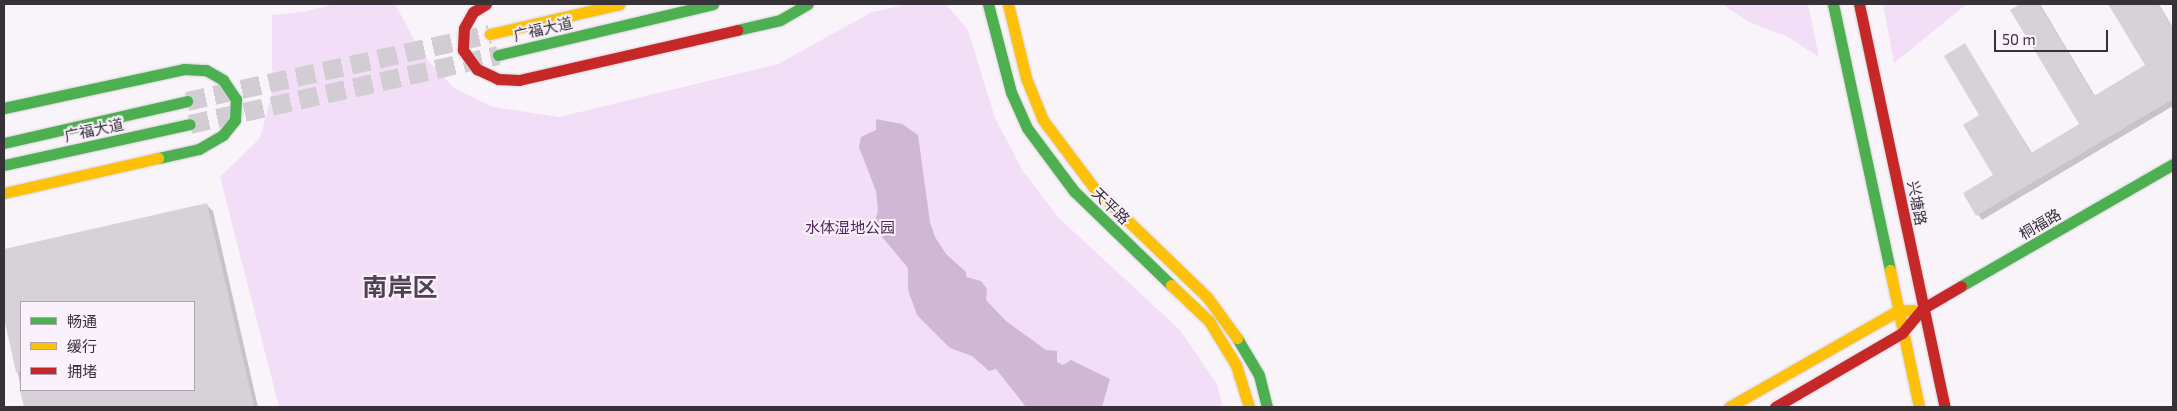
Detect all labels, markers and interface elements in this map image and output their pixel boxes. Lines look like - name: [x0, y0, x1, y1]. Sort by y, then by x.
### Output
- street label: 广福大道: [512, 13, 574, 45]
- scale bar: [1997, 20, 2111, 52]
- text: 50 m: [2002, 30, 2036, 48]
- street label: 广福大道: [63, 115, 125, 145]
- street label: 兴塘路: [1904, 179, 1930, 227]
- street label: 天平路: [1089, 184, 1133, 228]
- street label: 桐福路: [2016, 205, 2064, 243]
- park label: 水体湿地公园: [805, 219, 895, 237]
- district label: 南岸区: [363, 271, 437, 301]
- legend: [20, 301, 195, 391]
- text: 畅通: [67, 312, 97, 330]
- text: 缓行: [67, 337, 97, 355]
- text: 拥堵: [67, 362, 97, 380]

